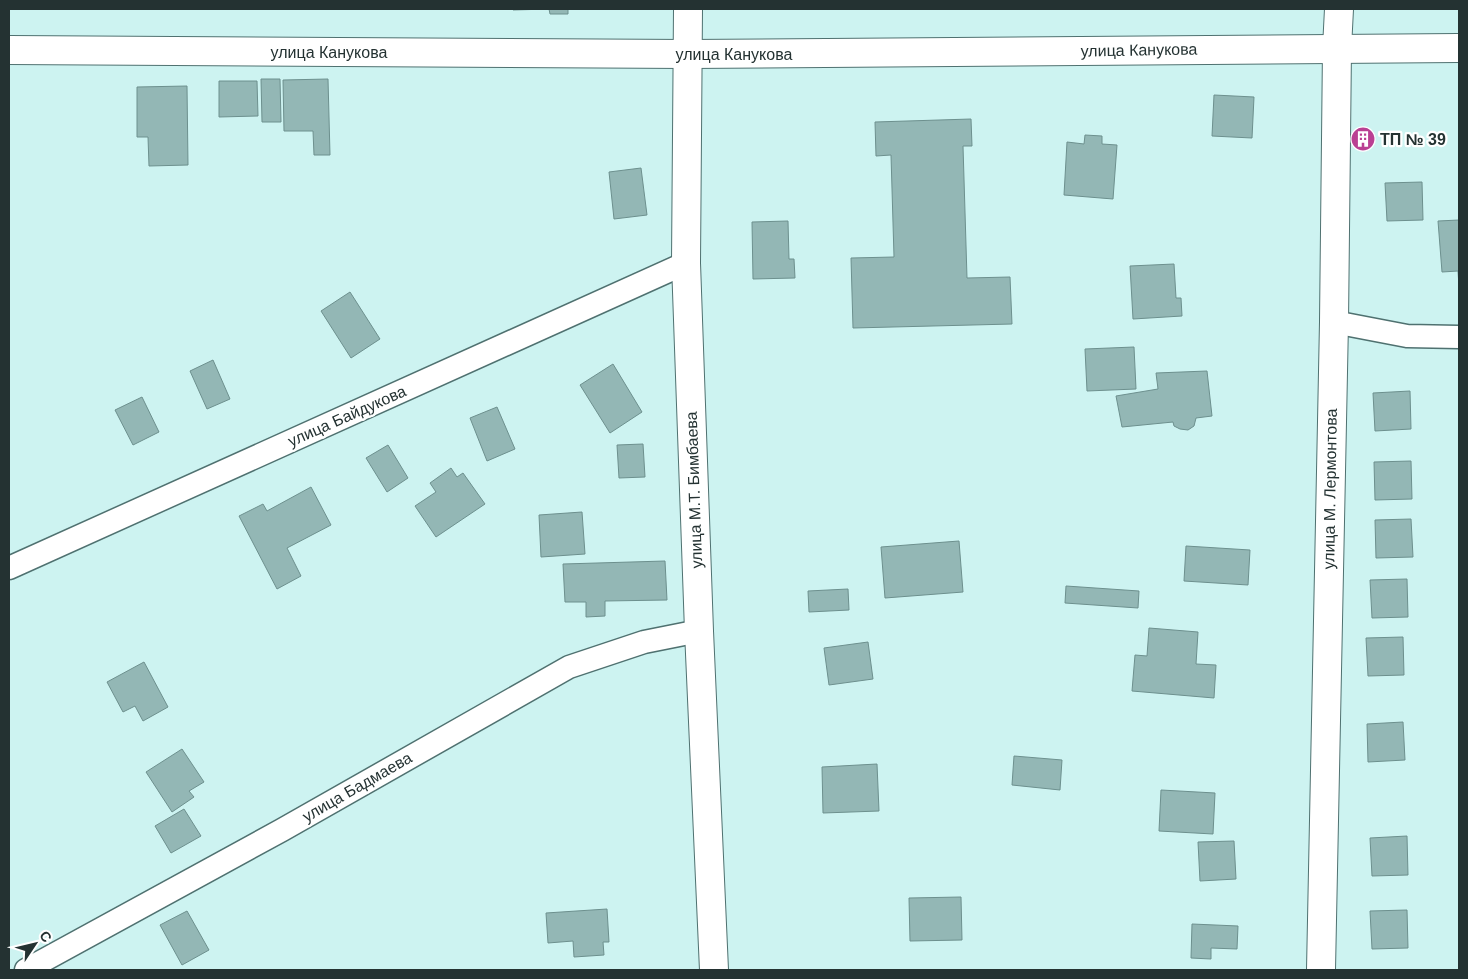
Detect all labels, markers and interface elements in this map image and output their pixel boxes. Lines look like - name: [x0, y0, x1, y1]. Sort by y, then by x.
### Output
- street label: улица Канукова: [1080, 40, 1198, 60]
- street label: улица Канукова: [271, 44, 387, 61]
- street label: улица Канукова: [676, 46, 792, 63]
- building icon: ТП № 39: [1350, 126, 1376, 152]
- place label: ТП № 39: [1380, 131, 1446, 148]
- street label: улица Байдукова: [285, 382, 409, 450]
- street label: улица М. Лермонтова: [1320, 408, 1340, 570]
- street label: улица М.Т. Бимбаева: [683, 411, 705, 569]
- street label: улица Бадмаева: [299, 749, 415, 825]
- north arrow: [10, 919, 60, 969]
- text: С: [36, 928, 55, 945]

